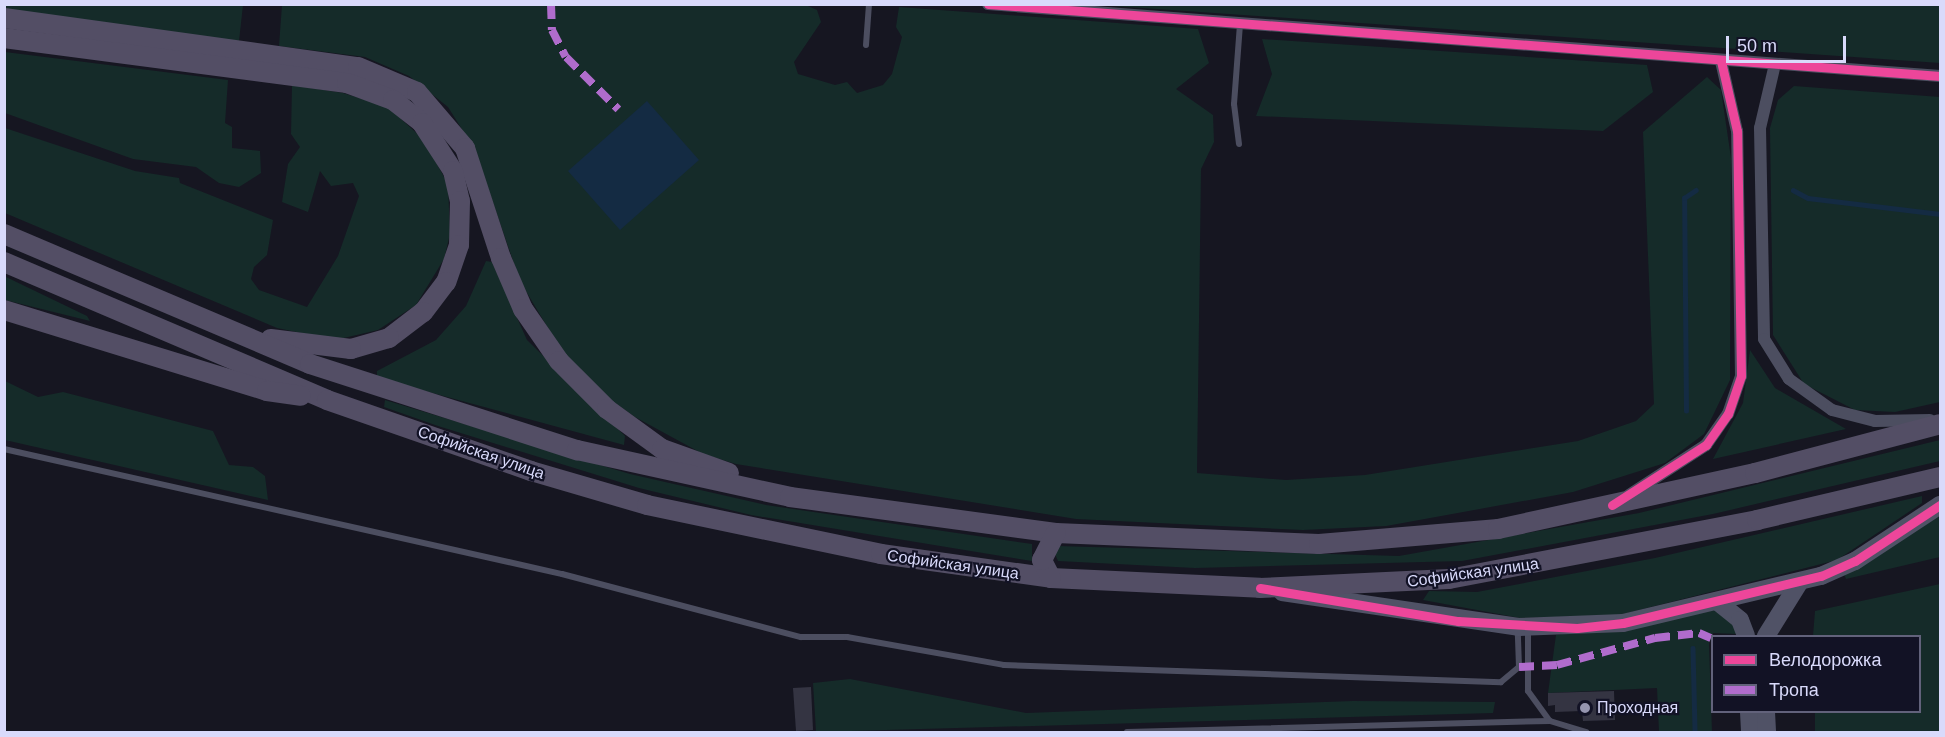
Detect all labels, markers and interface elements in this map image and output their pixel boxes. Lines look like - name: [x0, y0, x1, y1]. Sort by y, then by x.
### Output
- scale bar: [1729, 24, 1849, 62]
- text: 50 m: [1737, 36, 1777, 56]
- street label: Софийская улица: [415, 422, 547, 484]
- street label: Софийская улица: [886, 546, 1020, 584]
- street label: Софийская улица: [1406, 554, 1540, 592]
- legend: [1711, 635, 1921, 713]
- text: Велодорожка: [1769, 650, 1881, 670]
- text: Тропа: [1769, 680, 1819, 700]
- place label: Проходная: [1597, 698, 1678, 718]
- marker: Проходная: [1578, 701, 1592, 715]

